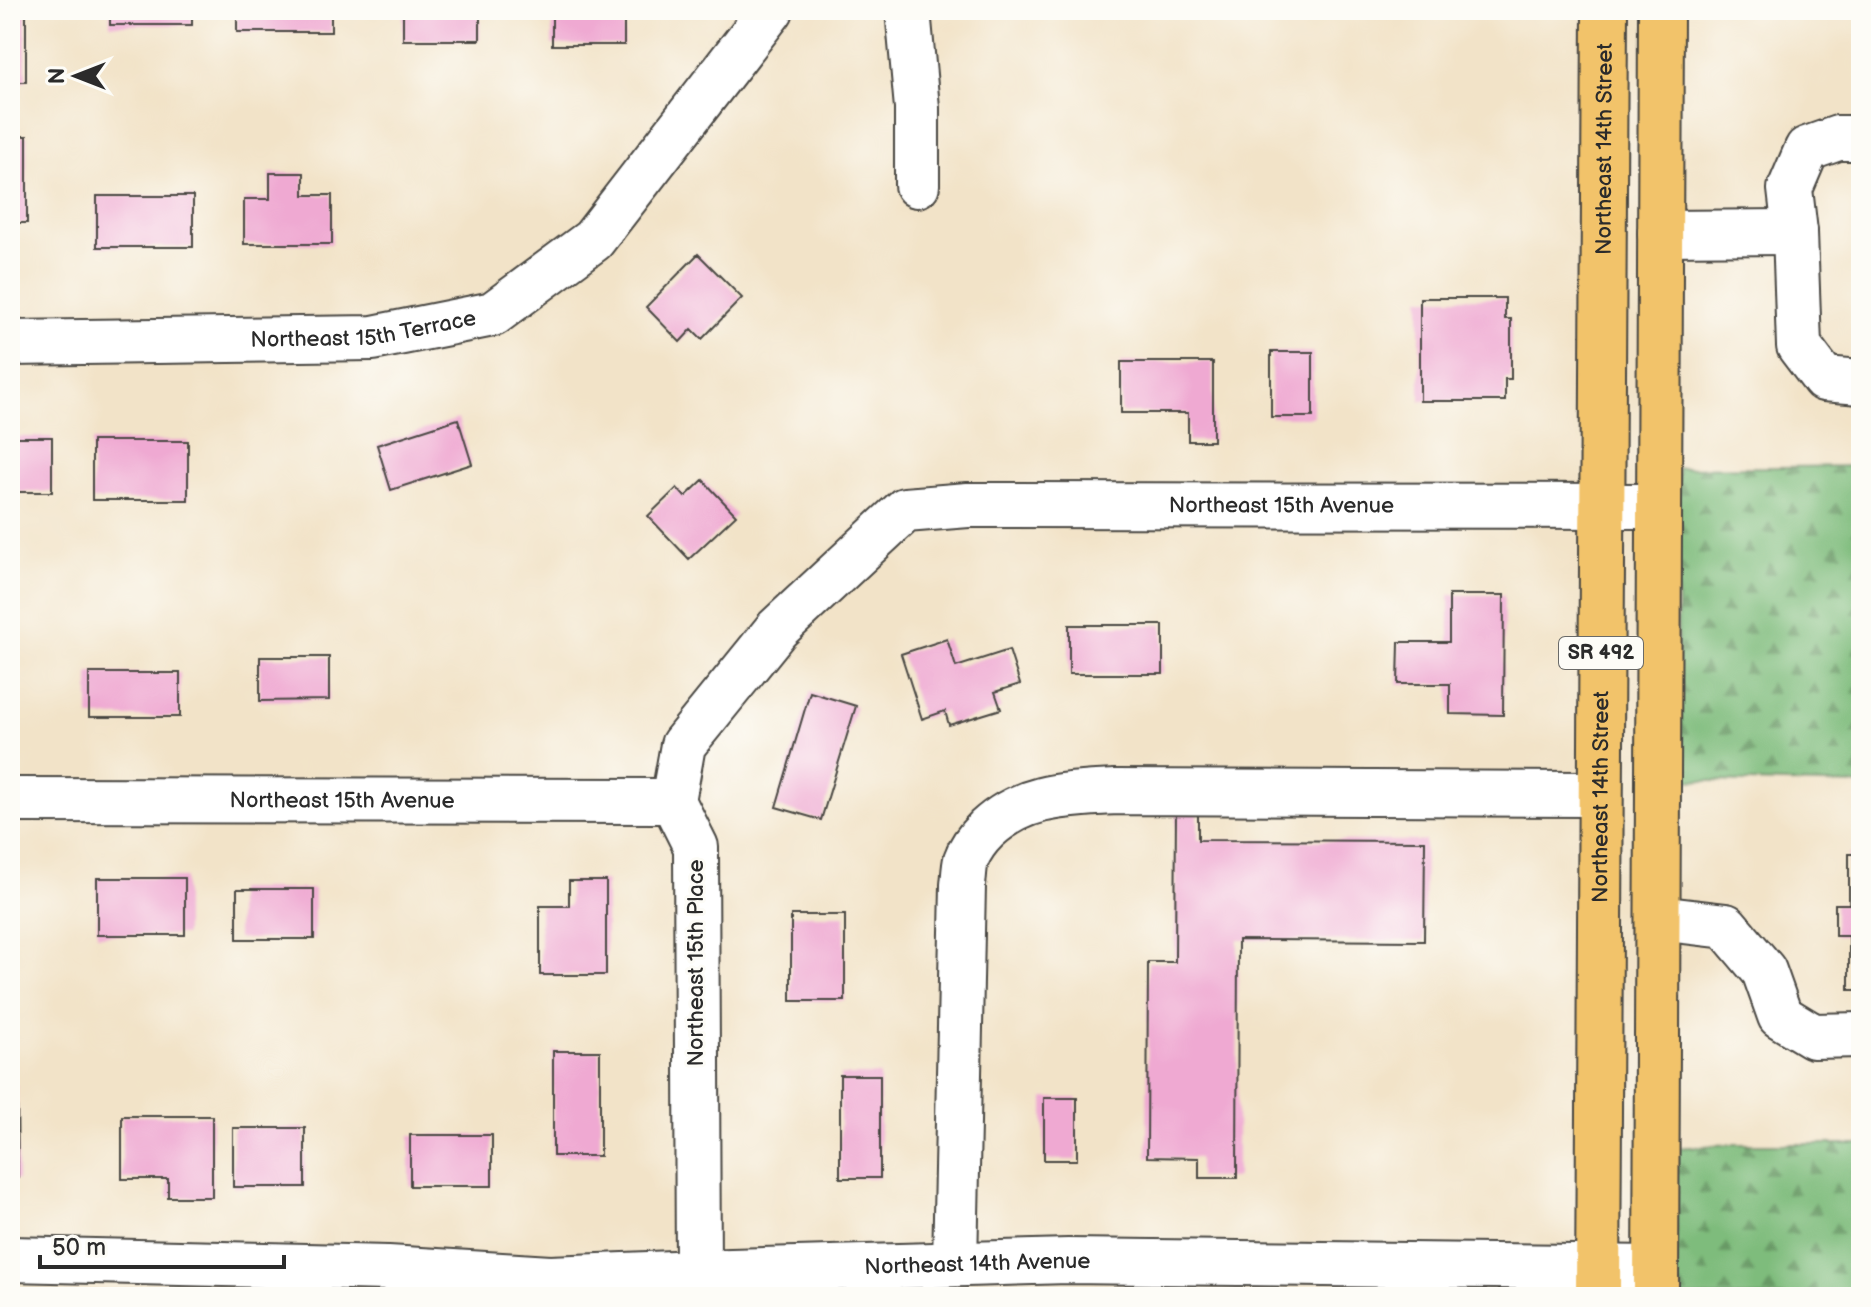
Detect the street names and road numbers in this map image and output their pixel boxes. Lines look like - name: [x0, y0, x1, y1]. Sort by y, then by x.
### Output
- street label: Northeast 14th Street: [1590, 43, 1618, 255]
- street label: Northeast 15th Terrace: [250, 304, 478, 353]
- street label: Northeast 15th Avenue: [1169, 492, 1394, 519]
- road number: SR 492: [1559, 637, 1643, 669]
- street label: Northeast 14th Street: [1587, 691, 1615, 903]
- street label: Northeast 15th Avenue: [229, 787, 455, 814]
- street label: Northeast 15th Place: [683, 860, 710, 1067]
- street label: Northeast 14th Avenue: [864, 1247, 1090, 1281]

